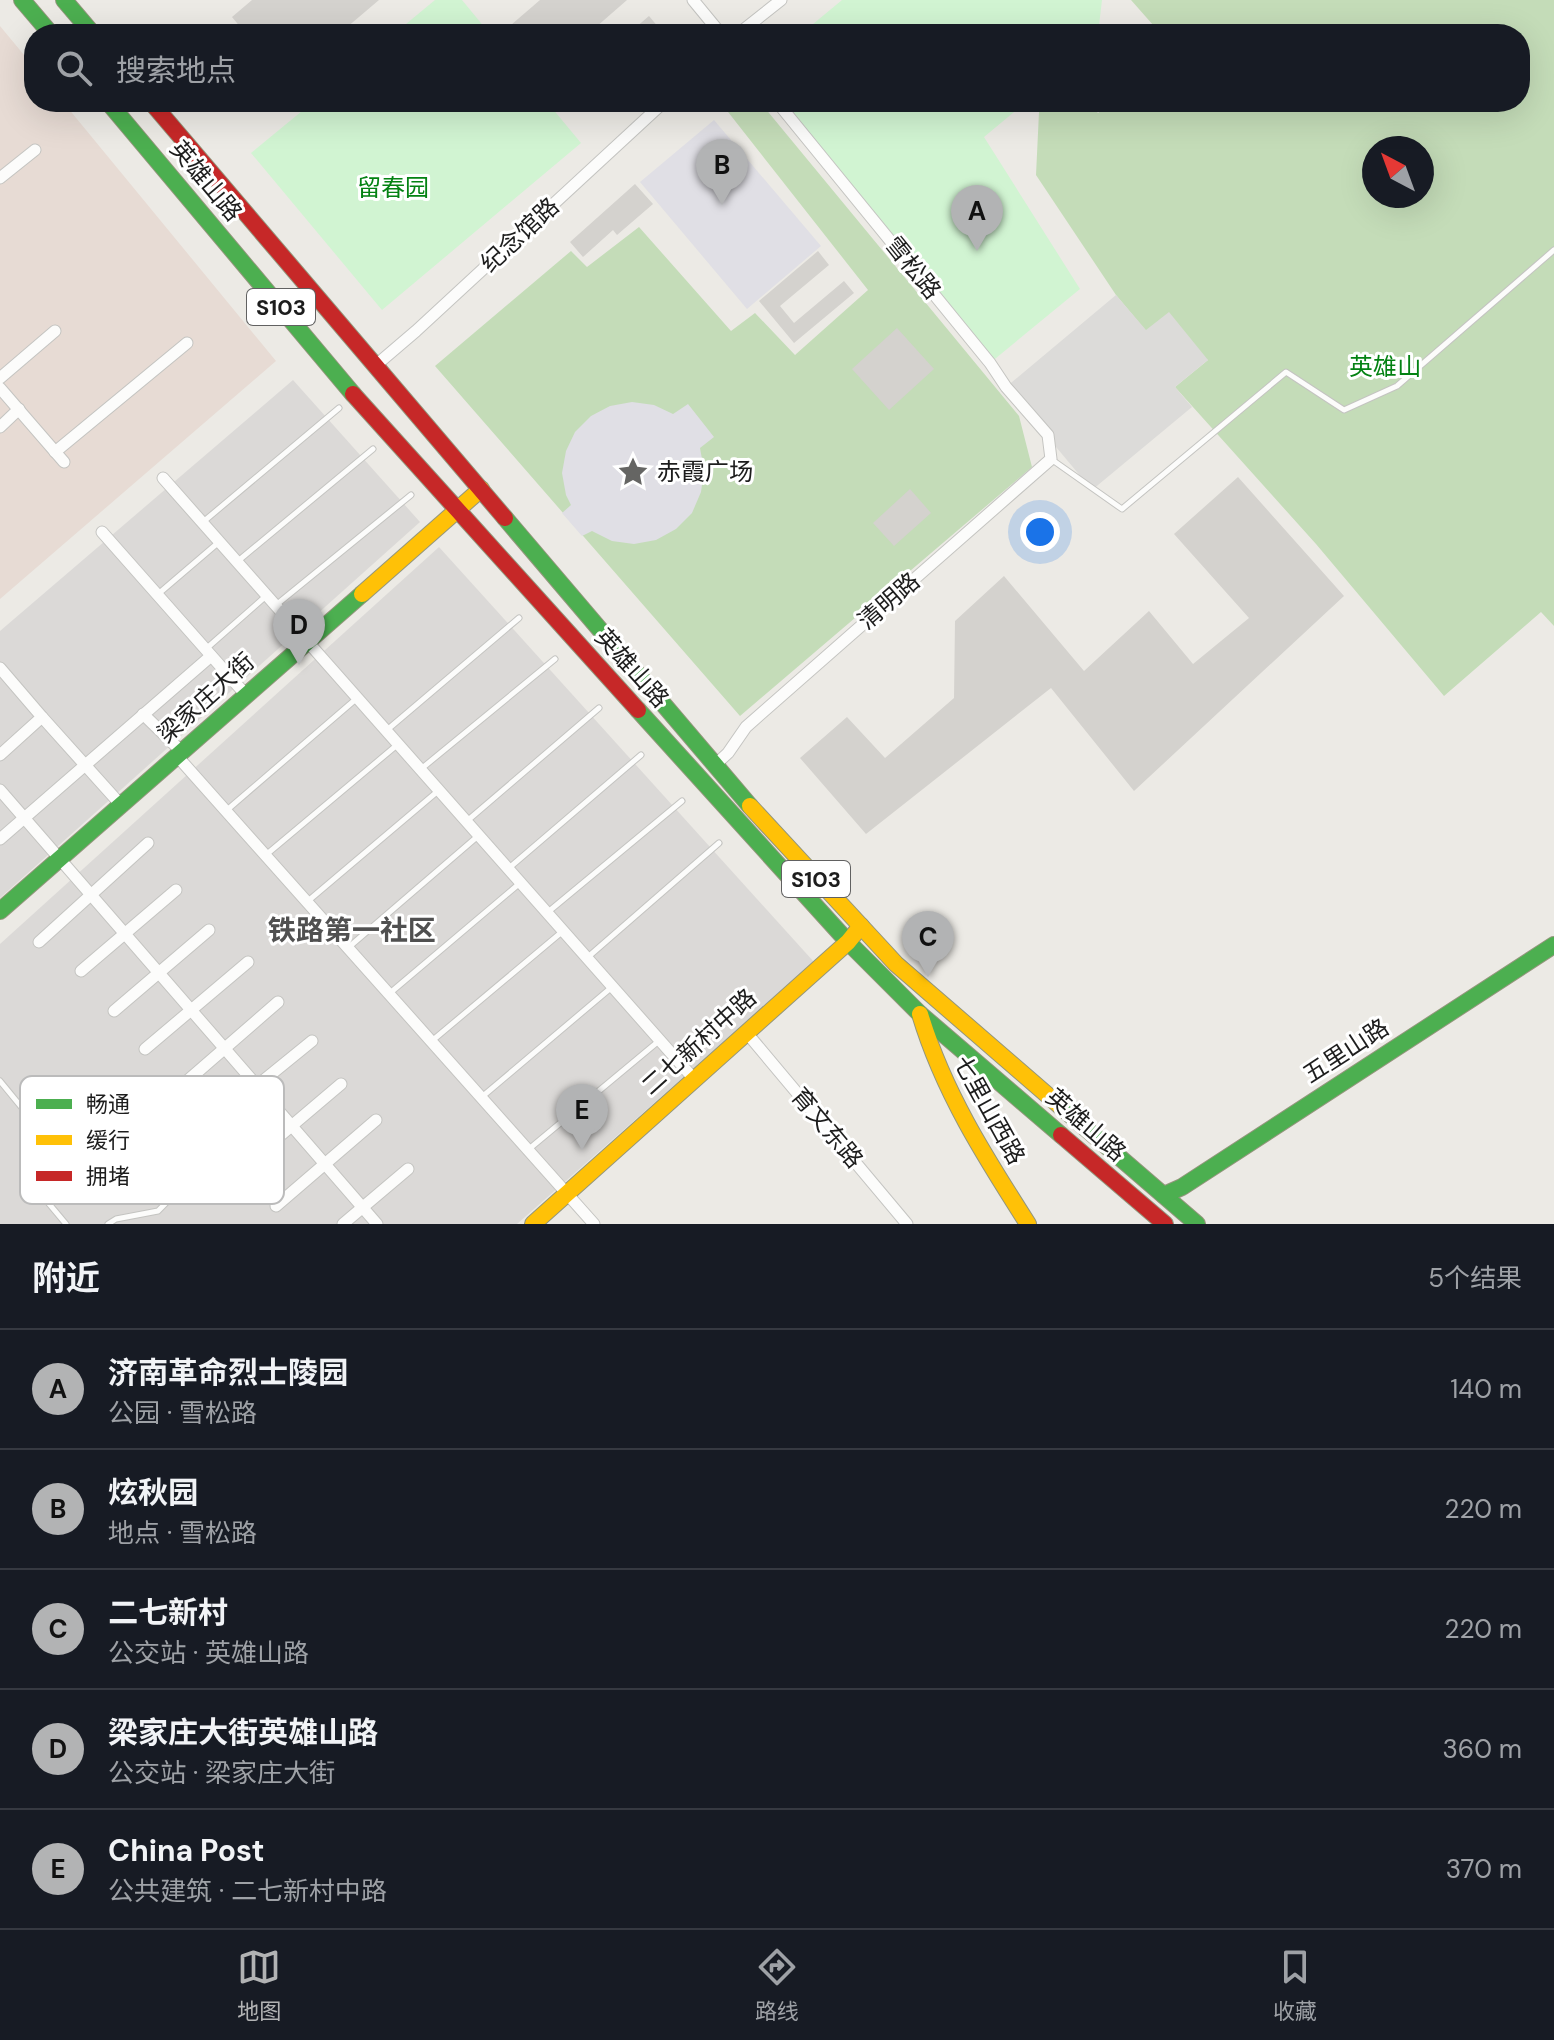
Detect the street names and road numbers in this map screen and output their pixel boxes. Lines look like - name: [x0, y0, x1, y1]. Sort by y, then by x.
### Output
- street label: 英雄山路: [164, 134, 249, 227]
- street label: 纪念馆路: [474, 191, 565, 279]
- street label: 雪松路: [879, 230, 948, 305]
- road number: S103: [247, 289, 315, 325]
- street label: 清明路: [851, 565, 926, 636]
- street label: 英雄山路: [589, 622, 676, 714]
- street label: 梁家庄大街: [151, 646, 261, 749]
- road number: S103: [782, 861, 850, 897]
- street label: 二七新村中路: [635, 982, 763, 1101]
- street label: 五里山路: [1297, 1011, 1394, 1090]
- street label: 七里山西路: [947, 1050, 1032, 1170]
- street label: 育文东路: [785, 1081, 870, 1174]
- street label: 英雄山路: [1040, 1081, 1133, 1168]

